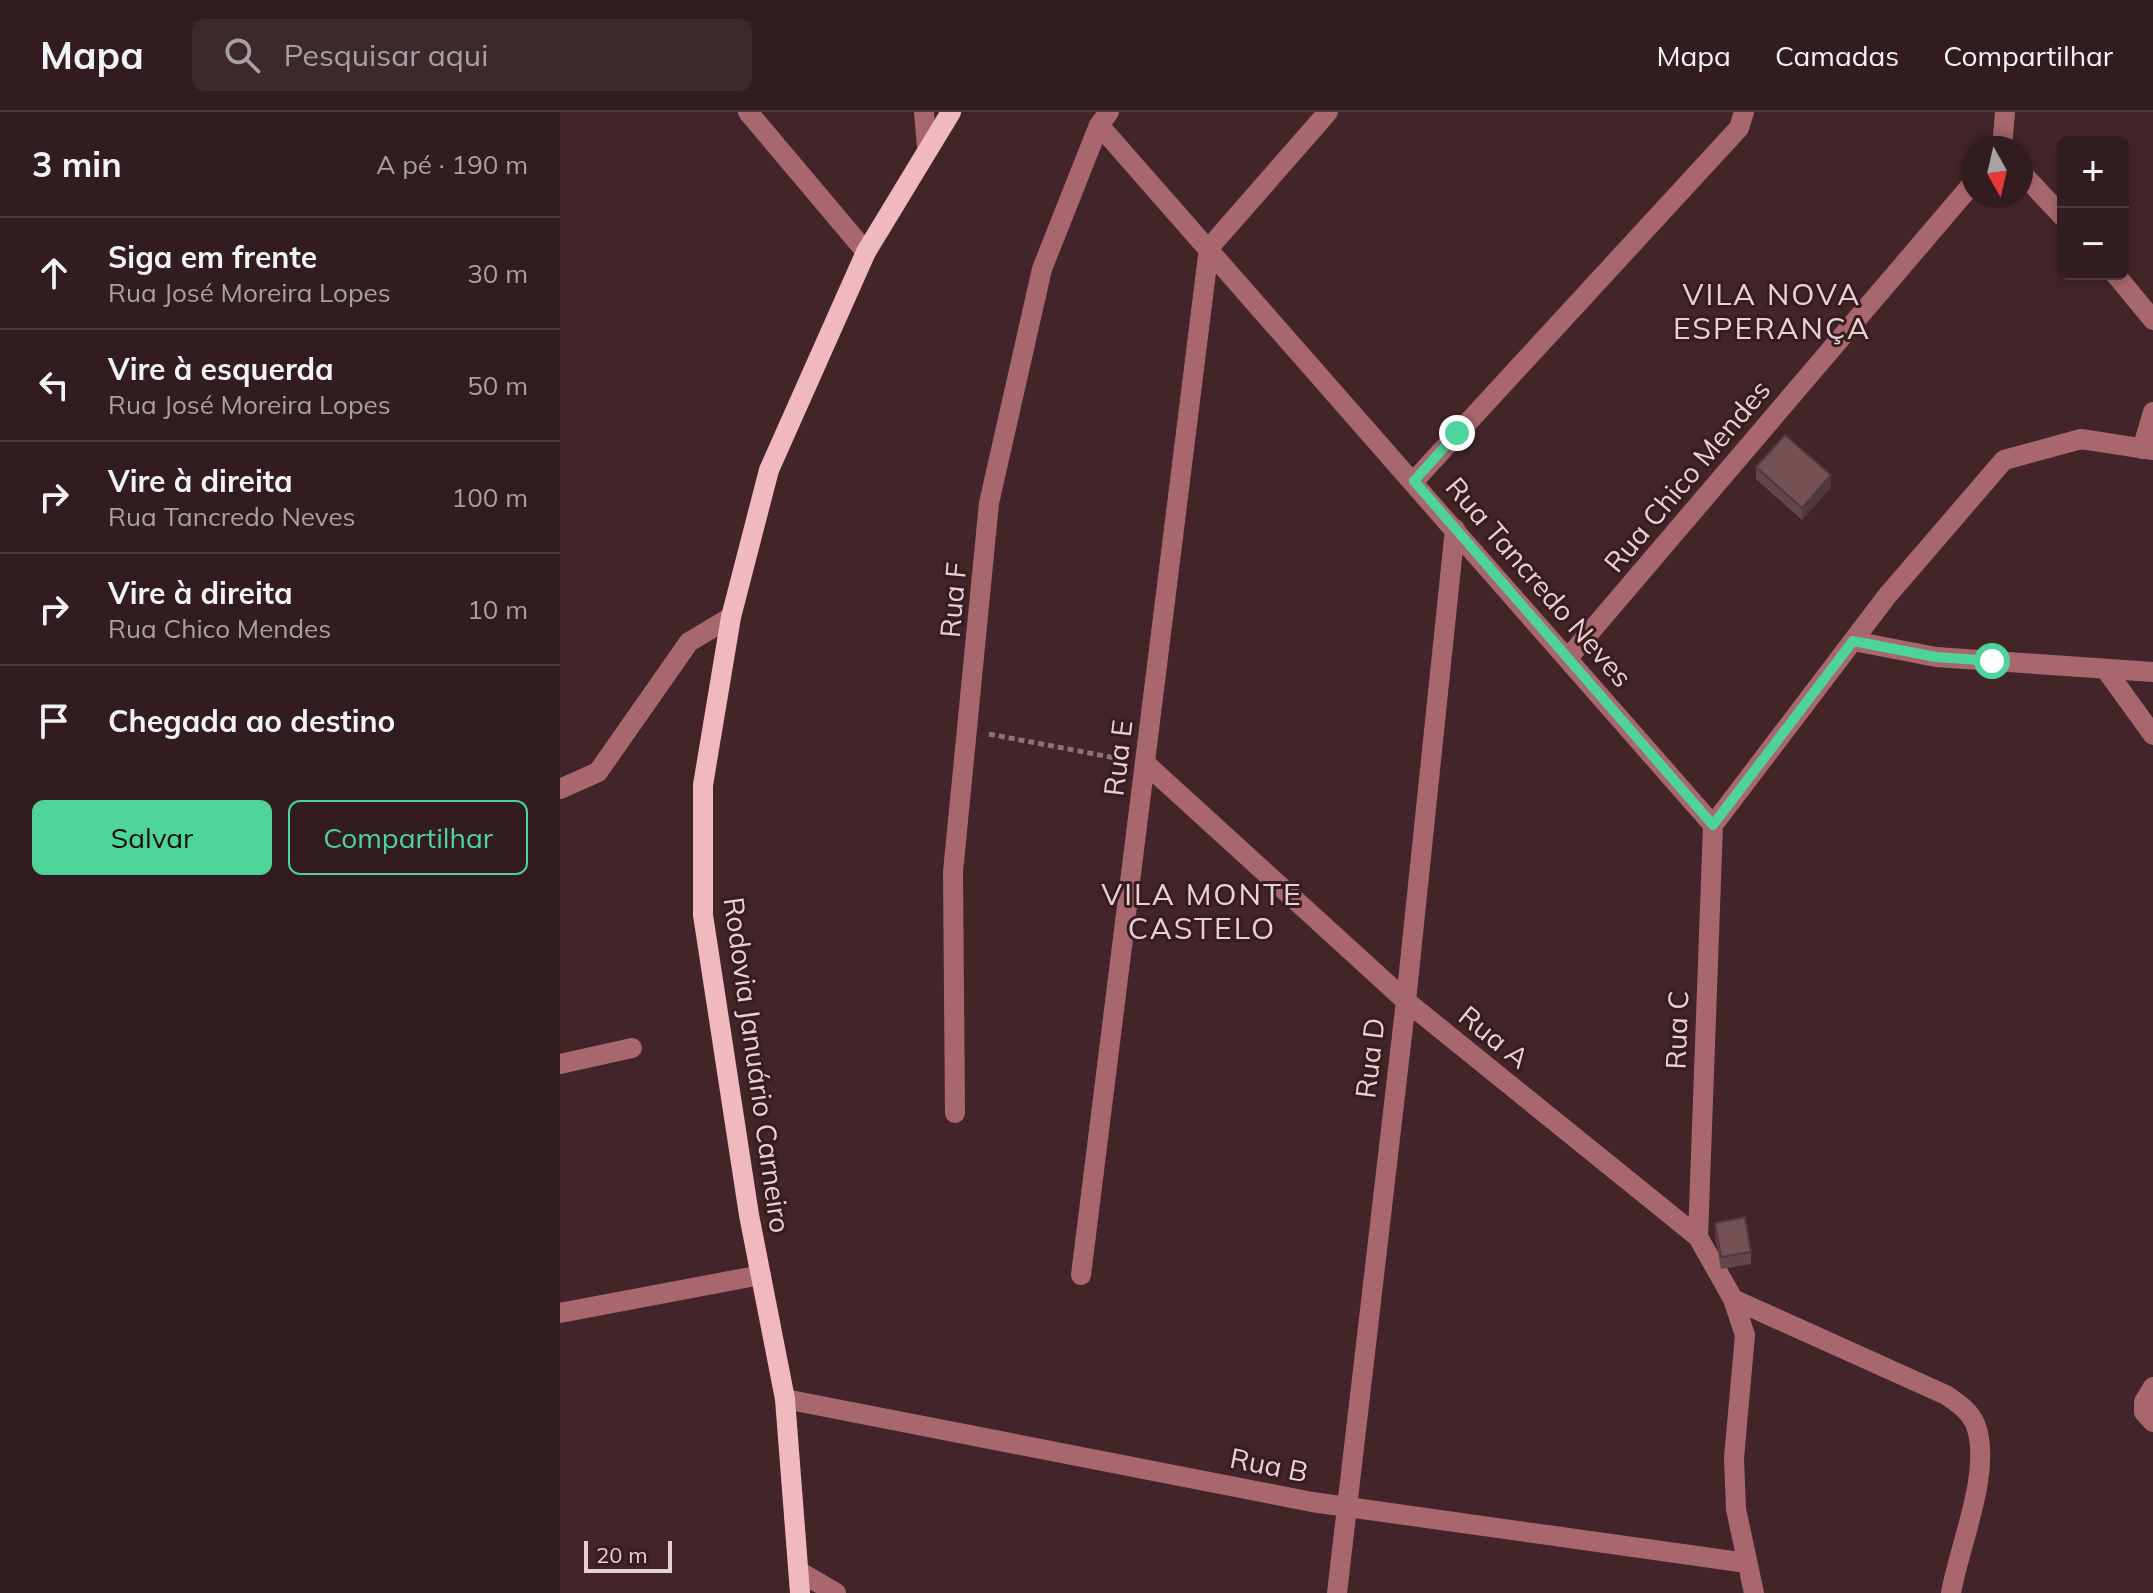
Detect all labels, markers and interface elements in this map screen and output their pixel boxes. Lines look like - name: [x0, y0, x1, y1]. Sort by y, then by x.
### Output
- search box: [192, 19, 752, 91]
- text: Mapa: [40, 31, 144, 79]
- icon: search: [220, 33, 264, 77]
- text: Pesquisar aqui: [284, 36, 488, 74]
- text: Mapa: [1656, 38, 1731, 73]
- text: Camadas: [1775, 38, 1899, 73]
- text: Compartilhar: [1943, 38, 2113, 73]
- north arrow: [1961, 136, 2033, 208]
- map controls: [2057, 136, 2129, 280]
- button: +: [2057, 136, 2129, 208]
- text: 3 min: [32, 143, 122, 186]
- text: A pé · 190 m: [376, 148, 528, 181]
- button: −: [2057, 208, 2129, 280]
- text: Siga em frente: [108, 238, 317, 276]
- icon: ahead: [32, 251, 76, 295]
- text: 30 m: [467, 257, 528, 290]
- district label: VILA NOVA ESPERANÇA: [1673, 275, 1871, 347]
- text: Rua José Moreira Lopes: [108, 276, 391, 309]
- text: Vire à esquerda: [108, 350, 334, 388]
- icon: left: [32, 363, 76, 407]
- text: 50 m: [467, 369, 528, 402]
- street label: Rua Chico Mendes: [1596, 372, 1777, 579]
- text: Rua José Moreira Lopes: [108, 388, 391, 421]
- route end: [1439, 415, 1475, 451]
- text: Vire à direita: [108, 462, 293, 500]
- street label: Rua Tancredo Neves: [1439, 470, 1640, 694]
- icon: right: [32, 475, 76, 519]
- text: 100 m: [452, 481, 528, 514]
- text: Rua Tancredo Neves: [108, 500, 356, 533]
- street label: Rua F: [932, 561, 973, 639]
- text: Vire à direita: [108, 574, 293, 612]
- icon: right: [32, 587, 76, 631]
- text: 10 m: [467, 593, 528, 626]
- text: Rua Chico Mendes: [108, 612, 331, 645]
- route start: [1974, 643, 2010, 679]
- icon: arrive: [32, 699, 76, 743]
- text: Chegada ao destino: [108, 702, 395, 740]
- street label: Rua E: [1095, 718, 1140, 798]
- button: Salvar: [32, 800, 272, 875]
- button: Compartilhar: [288, 800, 528, 875]
- district label: VILA MONTE CASTELO: [1101, 875, 1303, 947]
- street label: Rodovia Januário Carneiro: [717, 895, 798, 1235]
- street label: Rua C: [1658, 990, 1695, 1070]
- street label: Rua A: [1452, 998, 1537, 1076]
- street label: Rua D: [1347, 1016, 1392, 1100]
- street label: Rua B: [1227, 1440, 1311, 1489]
- scale bar: [584, 1537, 672, 1573]
- text: 20 m: [596, 1541, 647, 1569]

